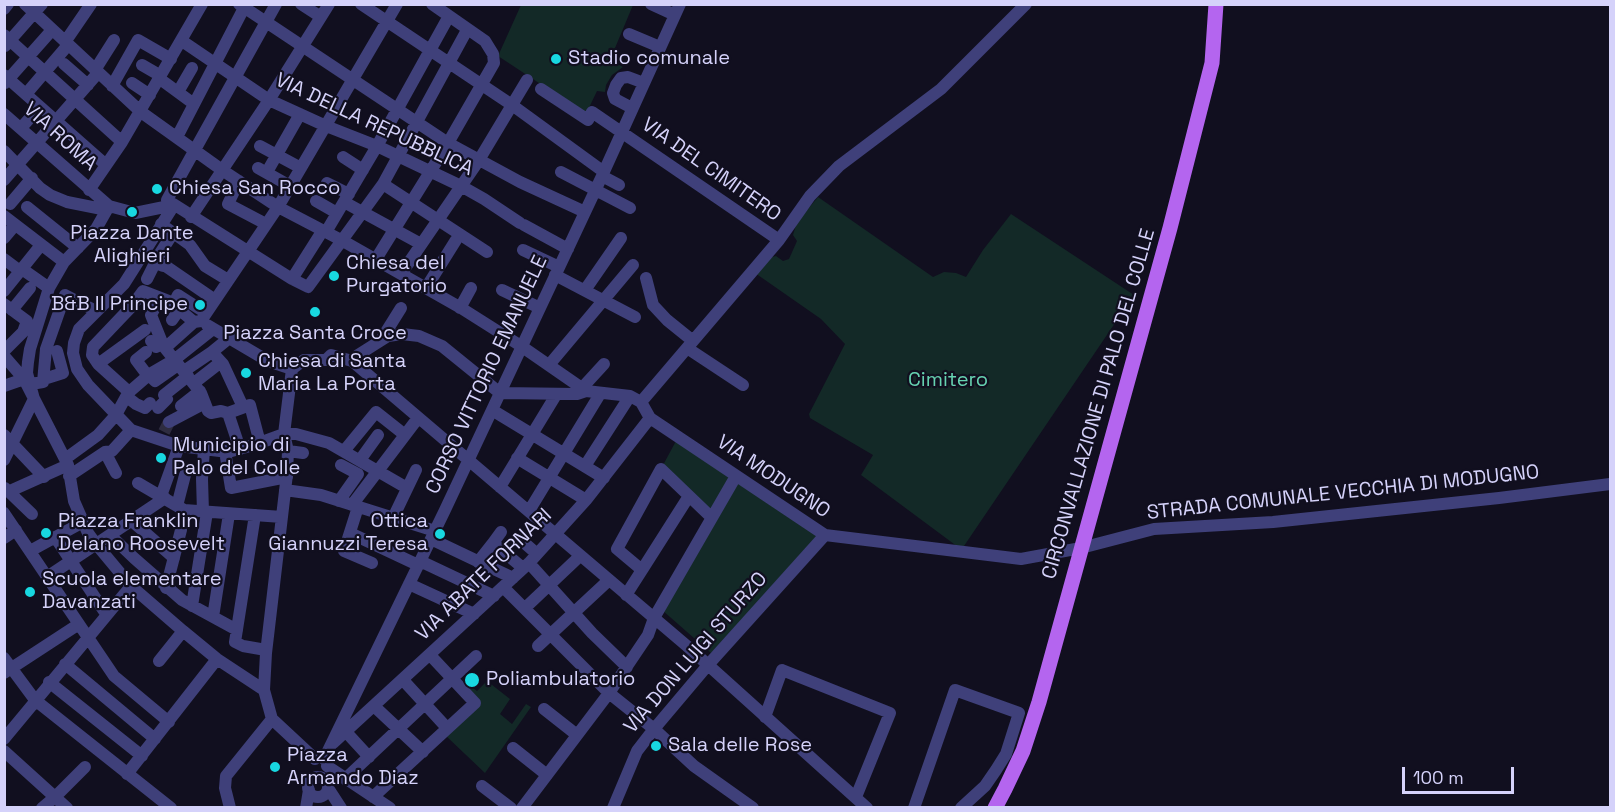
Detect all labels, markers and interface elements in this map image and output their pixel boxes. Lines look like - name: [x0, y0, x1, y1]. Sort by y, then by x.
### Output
- place label: Stadio comunale: [568, 47, 730, 71]
- marker: Stadio comunale: [549, 52, 563, 66]
- street label: VIA DELLA REPUBBLICA: [271, 69, 477, 181]
- street label: VIA ROMA: [18, 98, 102, 176]
- street label: VIA DEL CIMITERO: [637, 113, 785, 227]
- place label: Chiesa San Rocco: [169, 177, 340, 201]
- marker: Chiesa San Rocco: [150, 182, 164, 196]
- marker: Piazza Dante Alighieri: [125, 205, 139, 219]
- place label: Piazza Dante Alighieri: [70, 222, 194, 269]
- street label: CIRCONVALLAZIONE DI PALO DEL COLLE: [1037, 226, 1161, 582]
- place label: Chiesa del Purgatorio: [346, 252, 447, 299]
- street label: CORSO VITTORIO EMANUELE: [421, 252, 553, 498]
- marker: Chiesa del Purgatorio: [327, 269, 341, 283]
- place label: B&B Il Principe: [51, 293, 188, 317]
- marker: B&B Il Principe: [193, 298, 207, 312]
- marker: Piazza Santa Croce: [308, 305, 322, 319]
- place label: Piazza Santa Croce: [223, 322, 407, 346]
- place label: Chiesa di Santa Maria La Porta: [258, 350, 406, 397]
- marker: Chiesa di Santa Maria La Porta: [239, 366, 253, 380]
- park label: Cimitero: [908, 369, 988, 393]
- street label: VIA MODUGNO: [712, 430, 834, 524]
- place label: Municipio di Palo del Colle: [173, 434, 300, 481]
- marker: Municipio di Palo del Colle: [154, 451, 168, 465]
- street label: STRADA COMUNALE VECCHIA DI MODUGNO: [1146, 460, 1540, 526]
- street label: VIA ABATE FORNARI: [411, 504, 557, 646]
- place label: Piazza Franklin Delano Roosevelt: [58, 510, 225, 557]
- place label: Ottica Giannuzzi Teresa: [268, 510, 428, 557]
- marker: Piazza Franklin Delano Roosevelt: [39, 526, 53, 540]
- marker: Ottica Giannuzzi Teresa: [433, 527, 447, 541]
- street label: VIA DON LUIGI STURZO: [619, 567, 773, 739]
- place label: Scuola elementare Davanzati: [42, 568, 222, 615]
- marker: Scuola elementare Davanzati: [23, 585, 37, 599]
- place label: Poliambulatorio: [486, 668, 635, 692]
- marker: Poliambulatorio: [463, 671, 481, 689]
- place label: Sala delle Rose: [668, 734, 812, 758]
- marker: Sala delle Rose: [649, 739, 663, 753]
- place label: Piazza Armando Diaz: [287, 744, 419, 791]
- scale bar: [1405, 755, 1518, 793]
- marker: Piazza Armando Diaz: [268, 760, 282, 774]
- text: 100 m: [1413, 766, 1464, 789]

